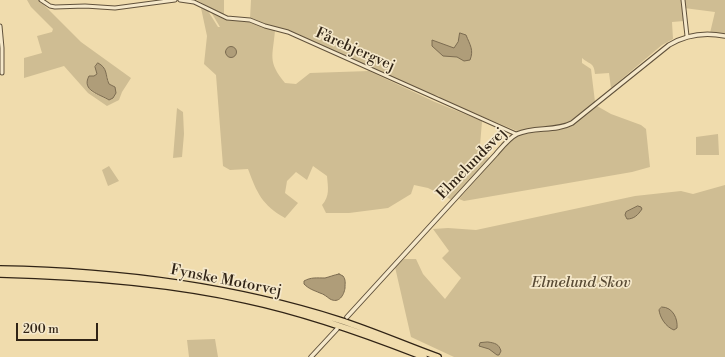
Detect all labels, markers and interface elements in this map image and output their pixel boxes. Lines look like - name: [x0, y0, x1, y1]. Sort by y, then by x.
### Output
- street label: Fårebjergvej: [312, 24, 398, 76]
- street label: Elmelundsvej: [433, 124, 511, 204]
- street label: Fynske Motorvej: [169, 261, 283, 301]
- park label: Elmelund Skov: [531, 274, 631, 292]
- scale bar: [18, 315, 100, 341]
- text: 200 m: [23, 322, 59, 337]

